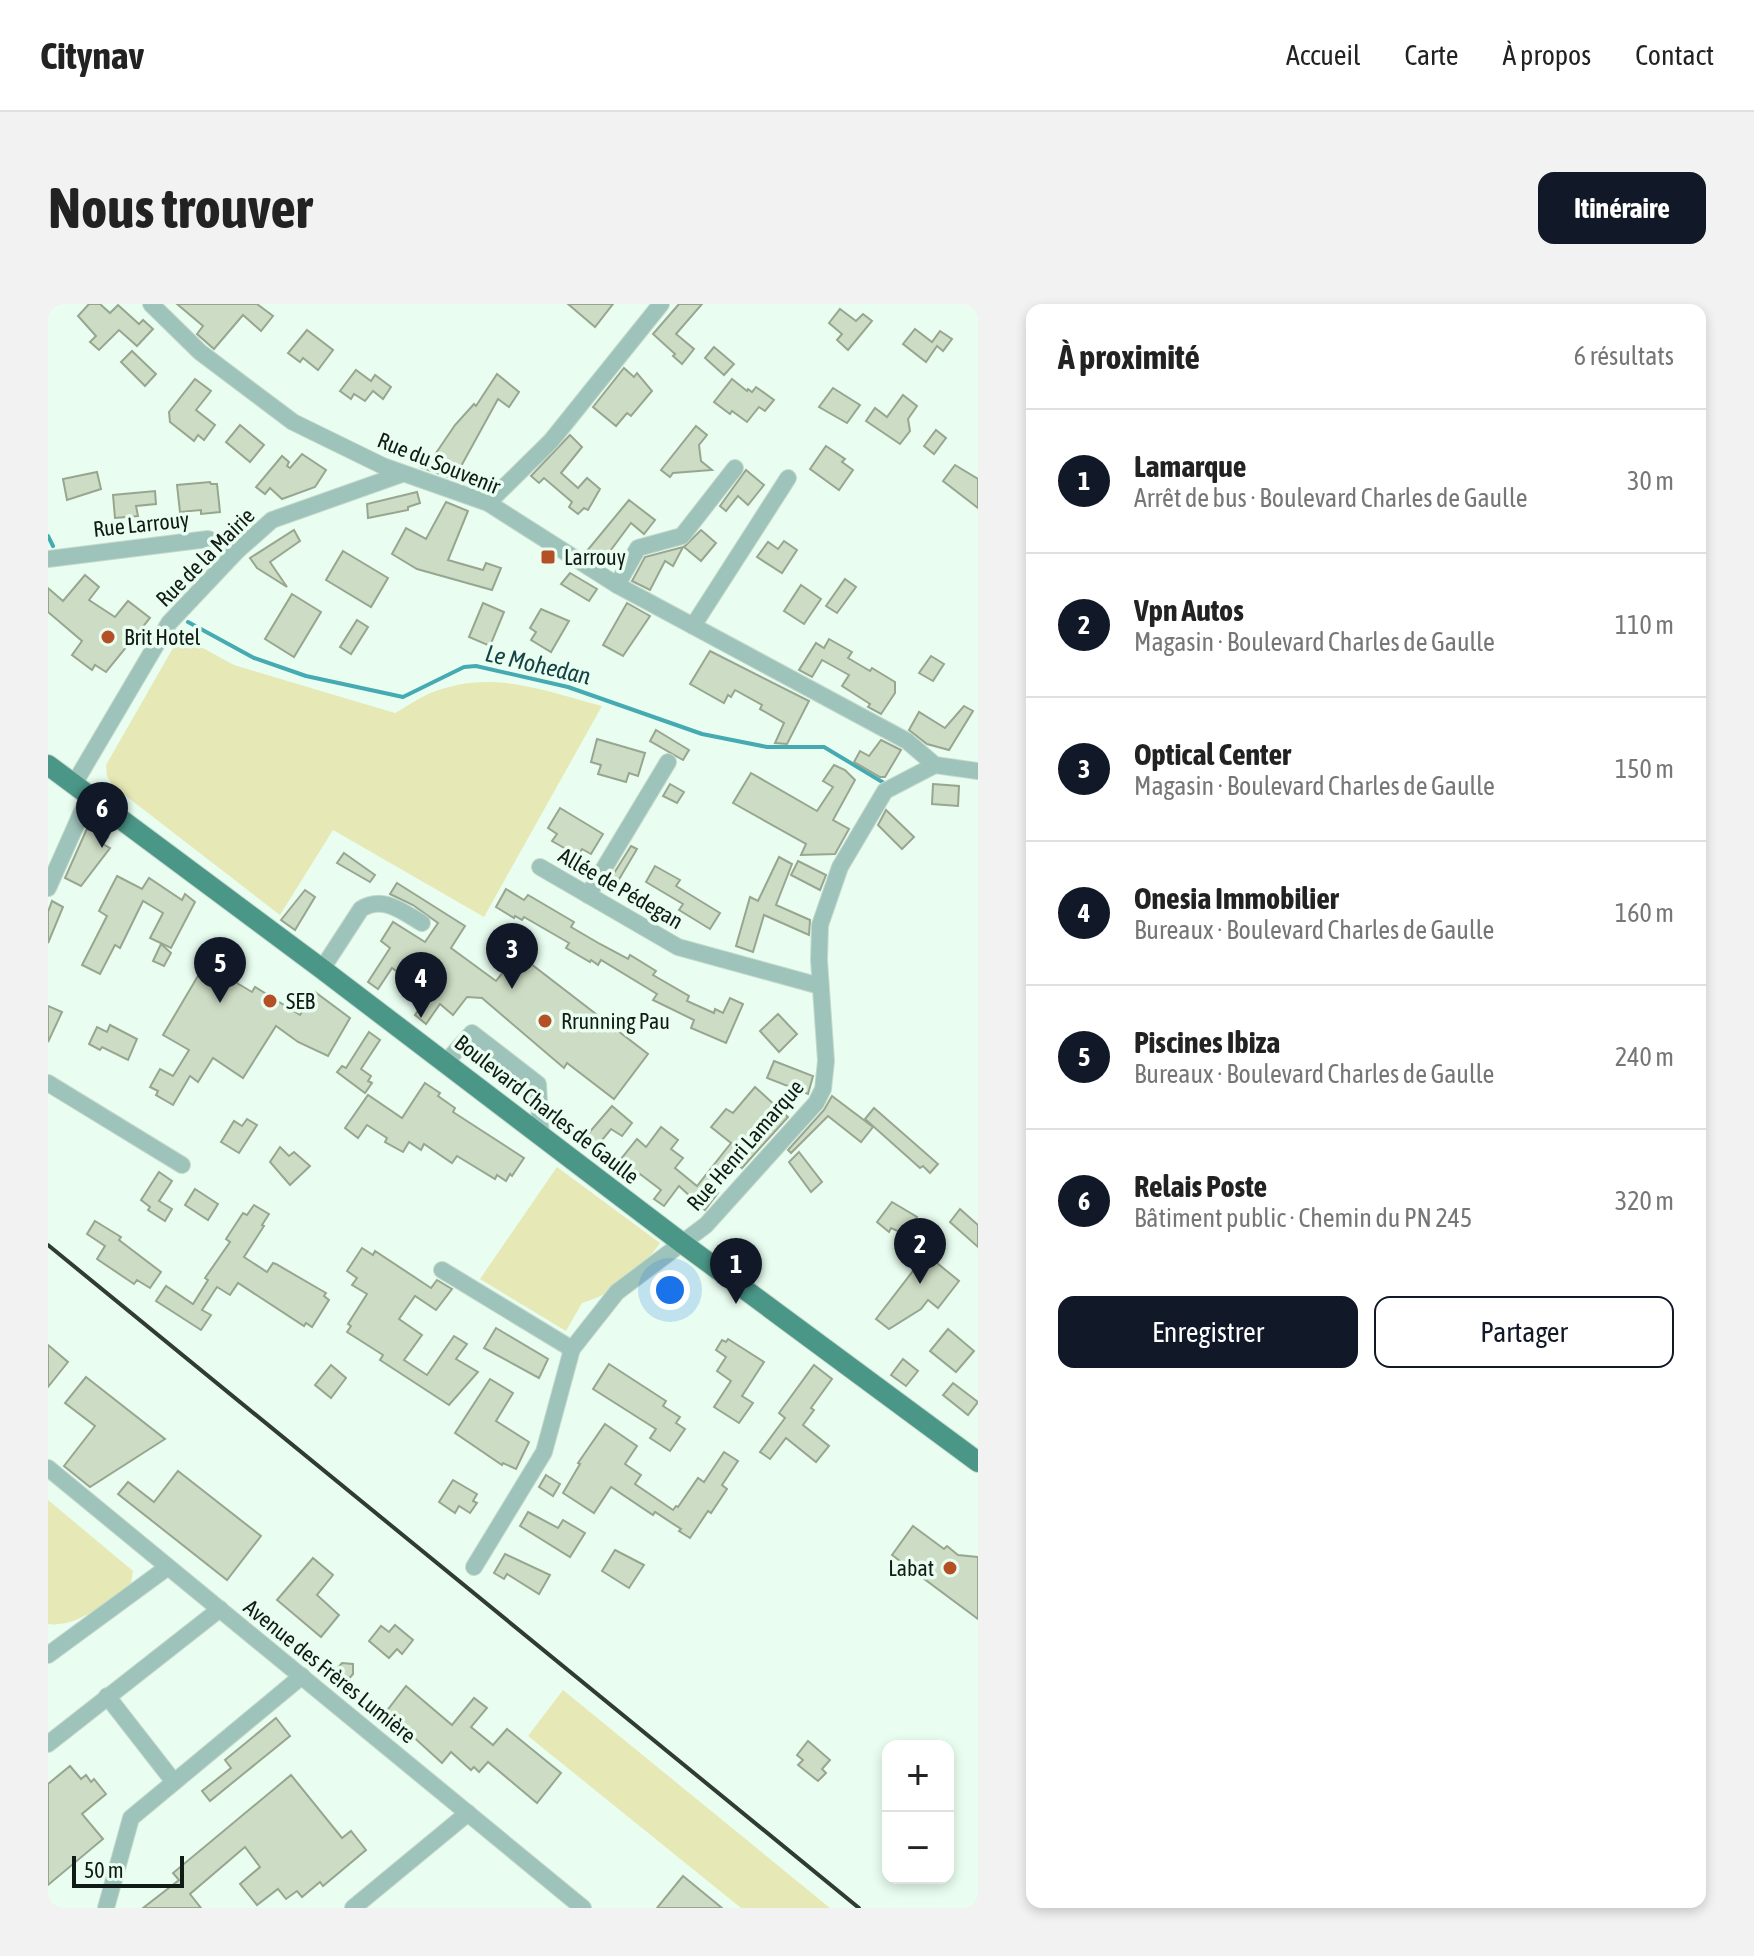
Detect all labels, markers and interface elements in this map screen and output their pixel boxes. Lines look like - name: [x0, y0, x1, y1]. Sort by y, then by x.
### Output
- text: Citynav: [40, 34, 144, 77]
- text: Accueil: [1286, 39, 1360, 71]
- text: Carte: [1404, 39, 1459, 71]
- text: À propos: [1503, 39, 1591, 71]
- text: Contact: [1635, 39, 1714, 71]
- button: Itinéraire: [1538, 172, 1706, 244]
- text: Nous trouver: [48, 176, 312, 240]
- text: À proximité: [1058, 337, 1200, 376]
- text: 6 résultats: [1574, 341, 1674, 371]
- street label: Rue du Souvenir: [374, 427, 505, 500]
- text: Lamarque: [1134, 449, 1246, 483]
- text: 1: [1078, 466, 1090, 496]
- text: 30 m: [1627, 466, 1674, 496]
- text: Arrêt de bus · Boulevard Charles de Gaulle: [1134, 483, 1527, 513]
- street label: Rue de la Mairie: [150, 502, 260, 612]
- street label: Rue Larrouy: [92, 506, 190, 542]
- place label: Larrouy: [564, 544, 626, 570]
- marker: Larrouy: [539, 548, 557, 566]
- text: Vpn Autos: [1134, 593, 1244, 627]
- text: 2: [1078, 610, 1090, 640]
- text: 110 m: [1615, 610, 1674, 640]
- place label: Brit Hotel: [124, 624, 201, 650]
- text: Magasin · Boulevard Charles de Gaulle: [1134, 627, 1495, 657]
- marker: Brit Hotel: [99, 628, 117, 646]
- water label: Le Mohedan: [483, 639, 594, 690]
- text: Optical Center: [1134, 737, 1291, 771]
- text: 3: [1078, 754, 1090, 784]
- text: 150 m: [1615, 754, 1674, 784]
- text: Magasin · Boulevard Charles de Gaulle: [1134, 771, 1495, 801]
- pin: 6: [76, 782, 128, 848]
- street label: Allée de Pédegan: [554, 842, 688, 934]
- text: Onesia Immobilier: [1134, 881, 1339, 915]
- text: 4: [1078, 898, 1090, 928]
- text: 160 m: [1615, 898, 1674, 928]
- text: Bureaux · Boulevard Charles de Gaulle: [1134, 915, 1494, 945]
- pin: 3: [486, 923, 538, 989]
- pin: 5: [194, 937, 246, 1003]
- pin: 4: [395, 952, 447, 1018]
- place label: SEB: [286, 988, 316, 1014]
- marker: SEB: [261, 992, 279, 1010]
- place label: Rrunning Pau: [561, 1008, 670, 1034]
- marker: Rrunning Pau: [536, 1012, 554, 1030]
- text: Piscines Ibiza: [1134, 1025, 1280, 1059]
- street label: Boulevard Charles de Gaulle: [450, 1029, 644, 1189]
- text: 5: [1078, 1042, 1090, 1072]
- text: 240 m: [1615, 1042, 1674, 1072]
- text: Bureaux · Boulevard Charles de Gaulle: [1134, 1059, 1494, 1089]
- street label: Rue Henri Lamarque: [681, 1074, 809, 1216]
- text: Relais Poste: [1134, 1169, 1267, 1203]
- text: 6: [1078, 1186, 1090, 1216]
- text: 320 m: [1615, 1186, 1674, 1216]
- text: Bâtiment public · Chemin du PN 245: [1134, 1203, 1472, 1233]
- pin: 2: [894, 1218, 946, 1284]
- pin: 1: [710, 1238, 762, 1304]
- your location: [650, 1270, 690, 1310]
- button: Enregistrer: [1058, 1296, 1358, 1368]
- button: Partager: [1374, 1296, 1674, 1368]
- place label: Labat: [888, 1555, 934, 1581]
- marker: Labat: [941, 1559, 959, 1577]
- street label: Avenue des Frères Lumière: [239, 1594, 421, 1748]
- map controls: [882, 1740, 954, 1884]
- button: +: [882, 1740, 954, 1812]
- button: −: [882, 1812, 954, 1884]
- scale bar: [72, 1852, 184, 1888]
- text: 50 m: [84, 1857, 124, 1883]

